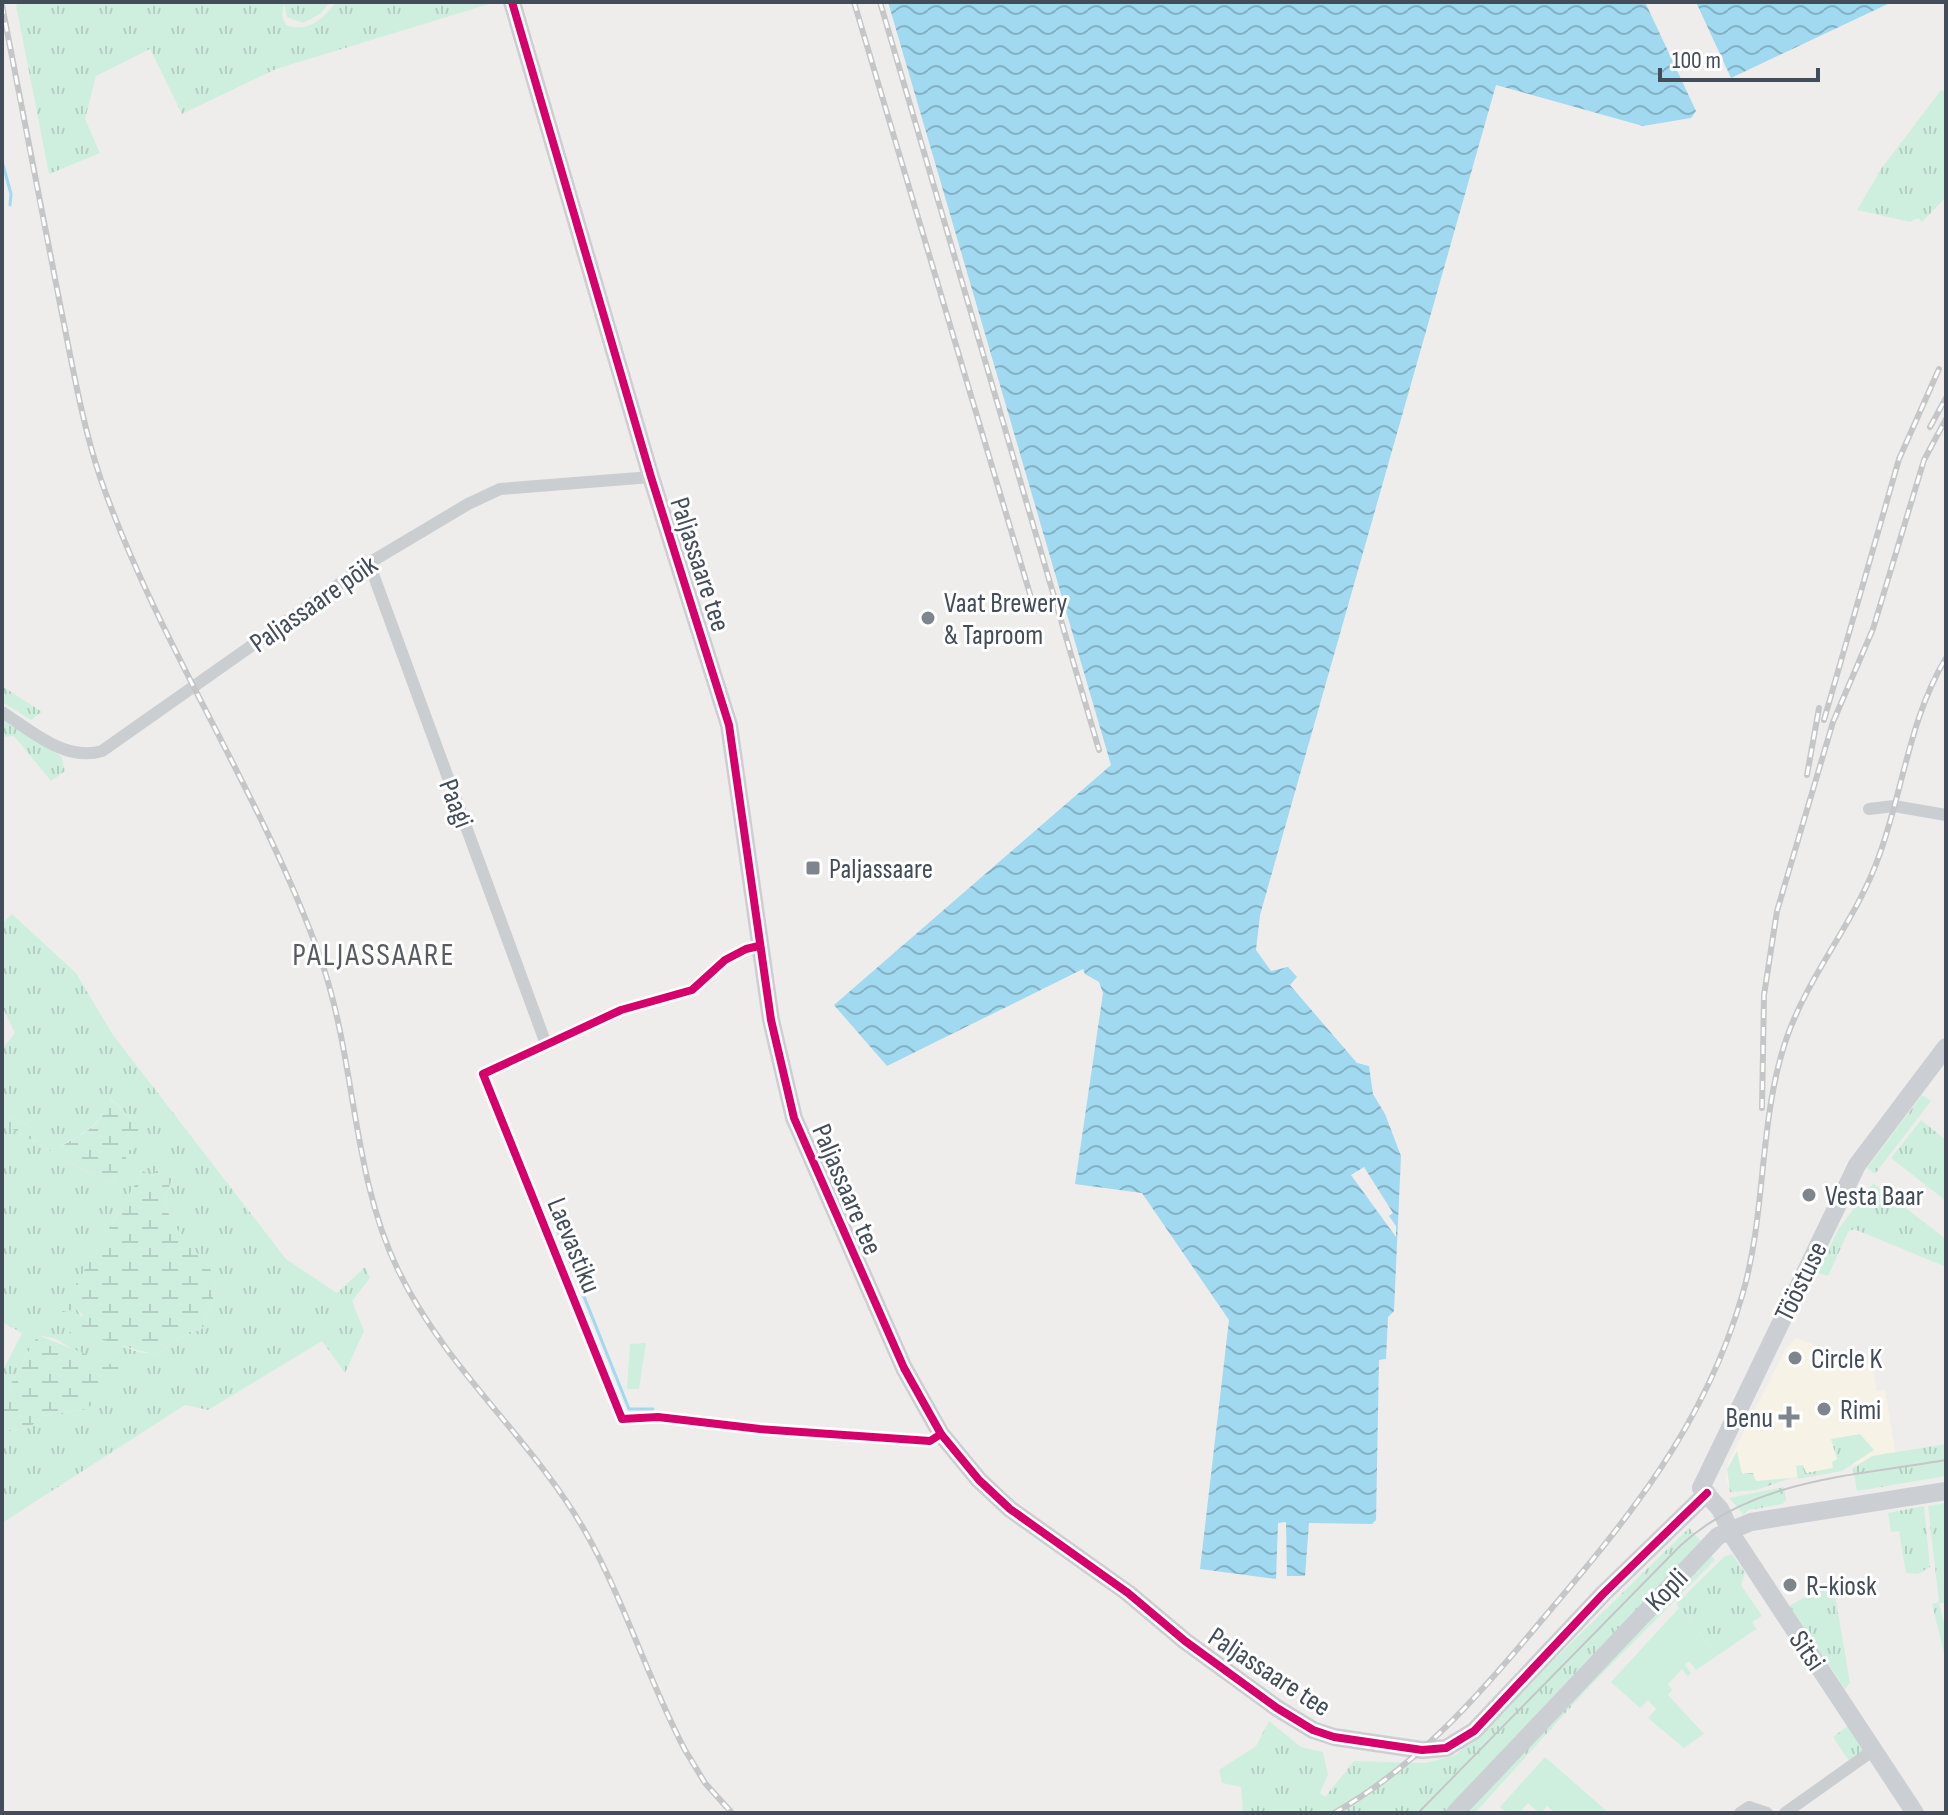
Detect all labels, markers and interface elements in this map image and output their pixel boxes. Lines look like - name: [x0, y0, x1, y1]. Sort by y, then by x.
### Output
- scale bar: [1660, 32, 1818, 82]
- text: 100 m: [1672, 46, 1721, 75]
- street label: Paljassaare tee: [662, 493, 737, 636]
- street label: Paljassaare põik: [244, 548, 384, 660]
- place label: Vaat Brewery & Taproom: [944, 587, 1068, 652]
- marker: Vaat Brewery & Taproom: [919, 609, 937, 627]
- street label: Paagi: [431, 775, 480, 833]
- place label: Paljassaare: [829, 853, 933, 886]
- marker: Paljassaare: [804, 859, 822, 877]
- district label: PALJASSAARE: [292, 936, 456, 975]
- street label: Paljassaare tee: [804, 1119, 889, 1260]
- place label: Vesta Baar: [1825, 1180, 1924, 1213]
- marker: Vesta Baar: [1800, 1186, 1818, 1204]
- street label: Laevastiku: [540, 1193, 608, 1298]
- street label: Tööstuse: [1768, 1237, 1835, 1327]
- place label: Circle K: [1811, 1343, 1882, 1376]
- marker: Circle K: [1786, 1349, 1804, 1367]
- place label: Rimi: [1840, 1394, 1881, 1427]
- marker: Rimi: [1815, 1400, 1833, 1418]
- place label: Benu: [1726, 1402, 1773, 1435]
- marker: Benu: [1780, 1408, 1798, 1426]
- street label: Kopli: [1639, 1562, 1695, 1618]
- place label: R-kiosk: [1806, 1570, 1877, 1603]
- marker: R-kiosk: [1781, 1576, 1799, 1594]
- street label: Paljassaare tee: [1202, 1621, 1336, 1724]
- street label: Sitsi: [1782, 1625, 1832, 1677]

